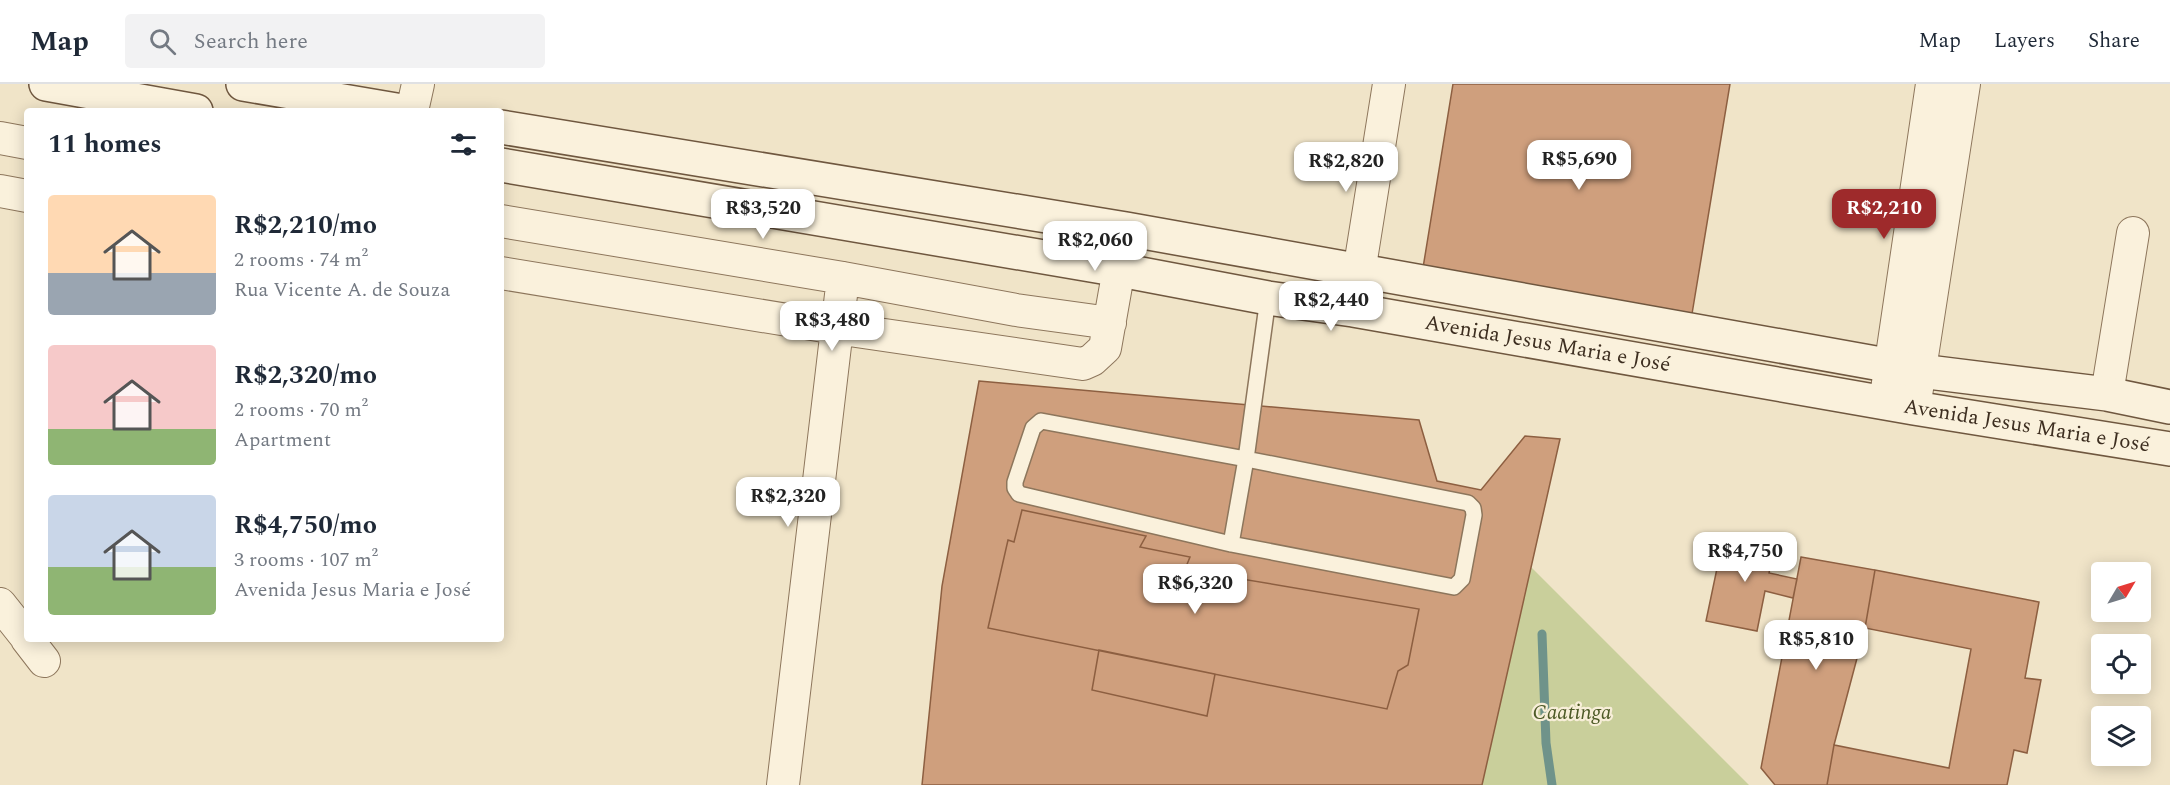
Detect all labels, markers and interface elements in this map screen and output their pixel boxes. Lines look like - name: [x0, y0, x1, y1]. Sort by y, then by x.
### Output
- search box: [125, 14, 545, 68]
- text: Map: [30, 20, 89, 63]
- icon: search: [146, 25, 179, 58]
- text: Search here: [194, 25, 308, 58]
- text: Map: [1919, 25, 1961, 57]
- text: Layers: [1994, 25, 2055, 57]
- text: Share: [2088, 25, 2140, 57]
- text: 11 homes: [48, 124, 162, 164]
- icon: filters: [447, 128, 480, 161]
- pin: R$5,690: [1524, 140, 1634, 191]
- pin: R$2,820: [1291, 142, 1401, 193]
- text: R$5,690: [1541, 144, 1617, 174]
- text: R$2,820: [1308, 146, 1384, 176]
- pin: R$3,520: [708, 189, 818, 240]
- pin: R$2,210: [1829, 189, 1939, 240]
- text: R$3,520: [725, 193, 801, 223]
- text: R$2,210: [1846, 193, 1922, 223]
- text: R$2,210/mo: [234, 205, 377, 245]
- icon: home: [96, 219, 168, 291]
- pin: R$2,060: [1040, 221, 1150, 272]
- text: R$2,060: [1057, 225, 1133, 255]
- text: 2 rooms · 74 m²: [234, 245, 368, 275]
- text: Rua Vicente A. de Souza: [234, 275, 450, 305]
- pin: R$2,440: [1276, 281, 1386, 332]
- text: R$2,440: [1293, 285, 1369, 315]
- pin: R$3,480: [777, 301, 887, 352]
- text: R$3,480: [794, 305, 870, 335]
- street label: Avenida Jesus Maria e José: [1422, 307, 1673, 381]
- text: R$2,320/mo: [234, 355, 377, 395]
- icon: home: [96, 369, 168, 441]
- street label: Avenida Jesus Maria e José: [1901, 390, 2152, 462]
- text: 2 rooms · 70 m²: [234, 395, 368, 425]
- text: Apartment: [234, 425, 331, 455]
- pin: R$2,320: [733, 477, 843, 528]
- text: R$2,320: [750, 481, 826, 511]
- text: R$4,750/mo: [234, 505, 377, 545]
- icon: home: [96, 519, 168, 591]
- pin: R$4,750: [1690, 532, 1800, 583]
- text: R$4,750: [1707, 536, 1783, 566]
- text: 3 rooms · 107 m²: [234, 545, 378, 575]
- north arrow: [2091, 562, 2151, 622]
- map controls: [2091, 562, 2151, 766]
- pin: R$6,320: [1140, 564, 1250, 615]
- text: R$6,320: [1157, 568, 1233, 598]
- text: Avenida Jesus Maria e José: [234, 575, 471, 605]
- pin: R$5,810: [1761, 620, 1871, 671]
- text: R$5,810: [1778, 624, 1854, 654]
- button: locate: [2091, 634, 2151, 694]
- park label: Caatinga: [1533, 697, 1612, 729]
- button: layers: [2091, 706, 2151, 766]

